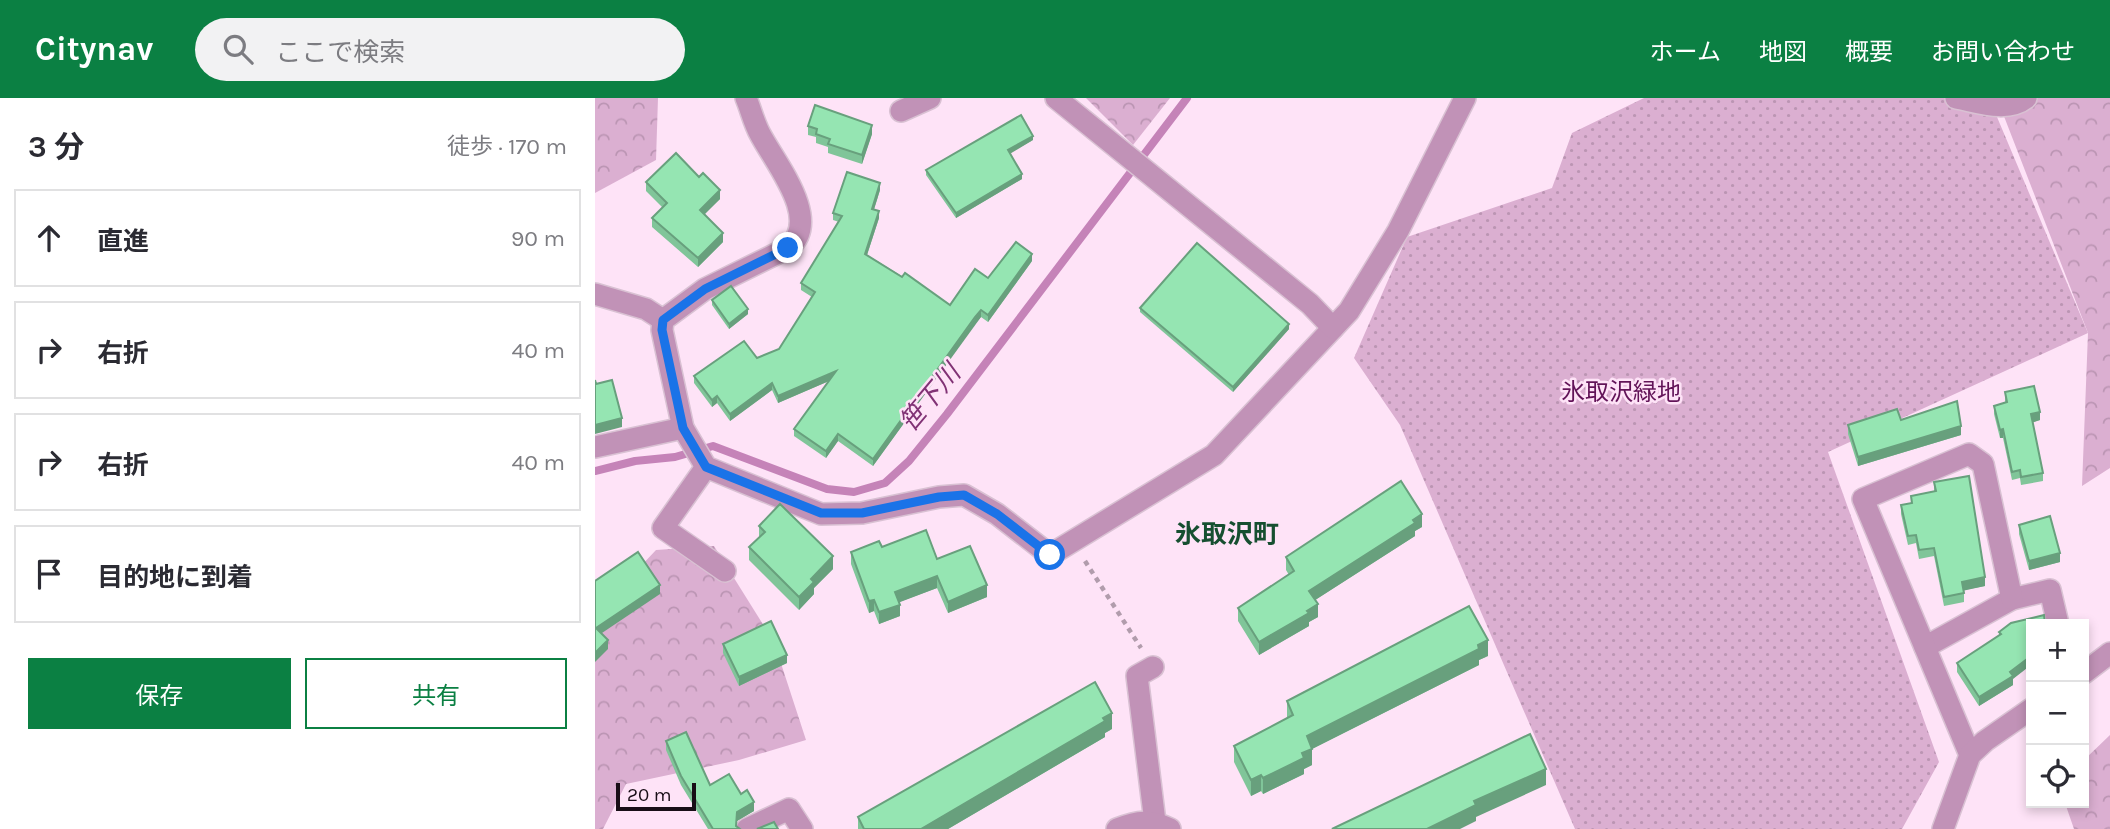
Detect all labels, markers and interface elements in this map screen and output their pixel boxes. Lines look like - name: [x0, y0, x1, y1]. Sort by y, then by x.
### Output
- search box: [195, 18, 685, 81]
- text: Citynav: [35, 30, 153, 68]
- icon: search: [219, 30, 257, 68]
- text: ここで検索: [275, 37, 405, 68]
- text: ホーム: [1650, 38, 1721, 66]
- text: 地図: [1759, 38, 1807, 66]
- text: 概要: [1845, 38, 1893, 66]
- text: お問い合わせ: [1931, 38, 2075, 66]
- text: 3 分: [28, 129, 84, 165]
- text: 徒歩 · 170 m: [447, 133, 567, 160]
- icon: ahead: [30, 219, 68, 257]
- text: 90 m: [511, 225, 565, 252]
- text: 直進: [97, 226, 149, 257]
- route end: [772, 232, 803, 263]
- icon: right: [30, 331, 68, 369]
- text: 40 m: [512, 337, 565, 364]
- text: 右折: [97, 338, 149, 369]
- water label: 笹下川: [893, 356, 969, 438]
- park label: 氷取沢緑地: [1561, 378, 1681, 406]
- icon: right: [30, 443, 68, 481]
- text: 40 m: [512, 449, 565, 476]
- text: 右折: [97, 450, 149, 481]
- district label: 氷取沢町: [1175, 519, 1279, 550]
- route start: [1034, 539, 1065, 570]
- icon: arrive: [30, 555, 68, 593]
- text: 目的地に到着: [97, 562, 253, 593]
- map controls: [2026, 619, 2089, 808]
- button: +: [2026, 619, 2089, 682]
- button: 保存: [28, 658, 291, 729]
- button: 共有: [305, 658, 567, 729]
- button: −: [2026, 682, 2089, 745]
- button: locate: [2026, 745, 2089, 808]
- scale bar: [616, 780, 697, 812]
- text: 20 m: [627, 784, 672, 806]

